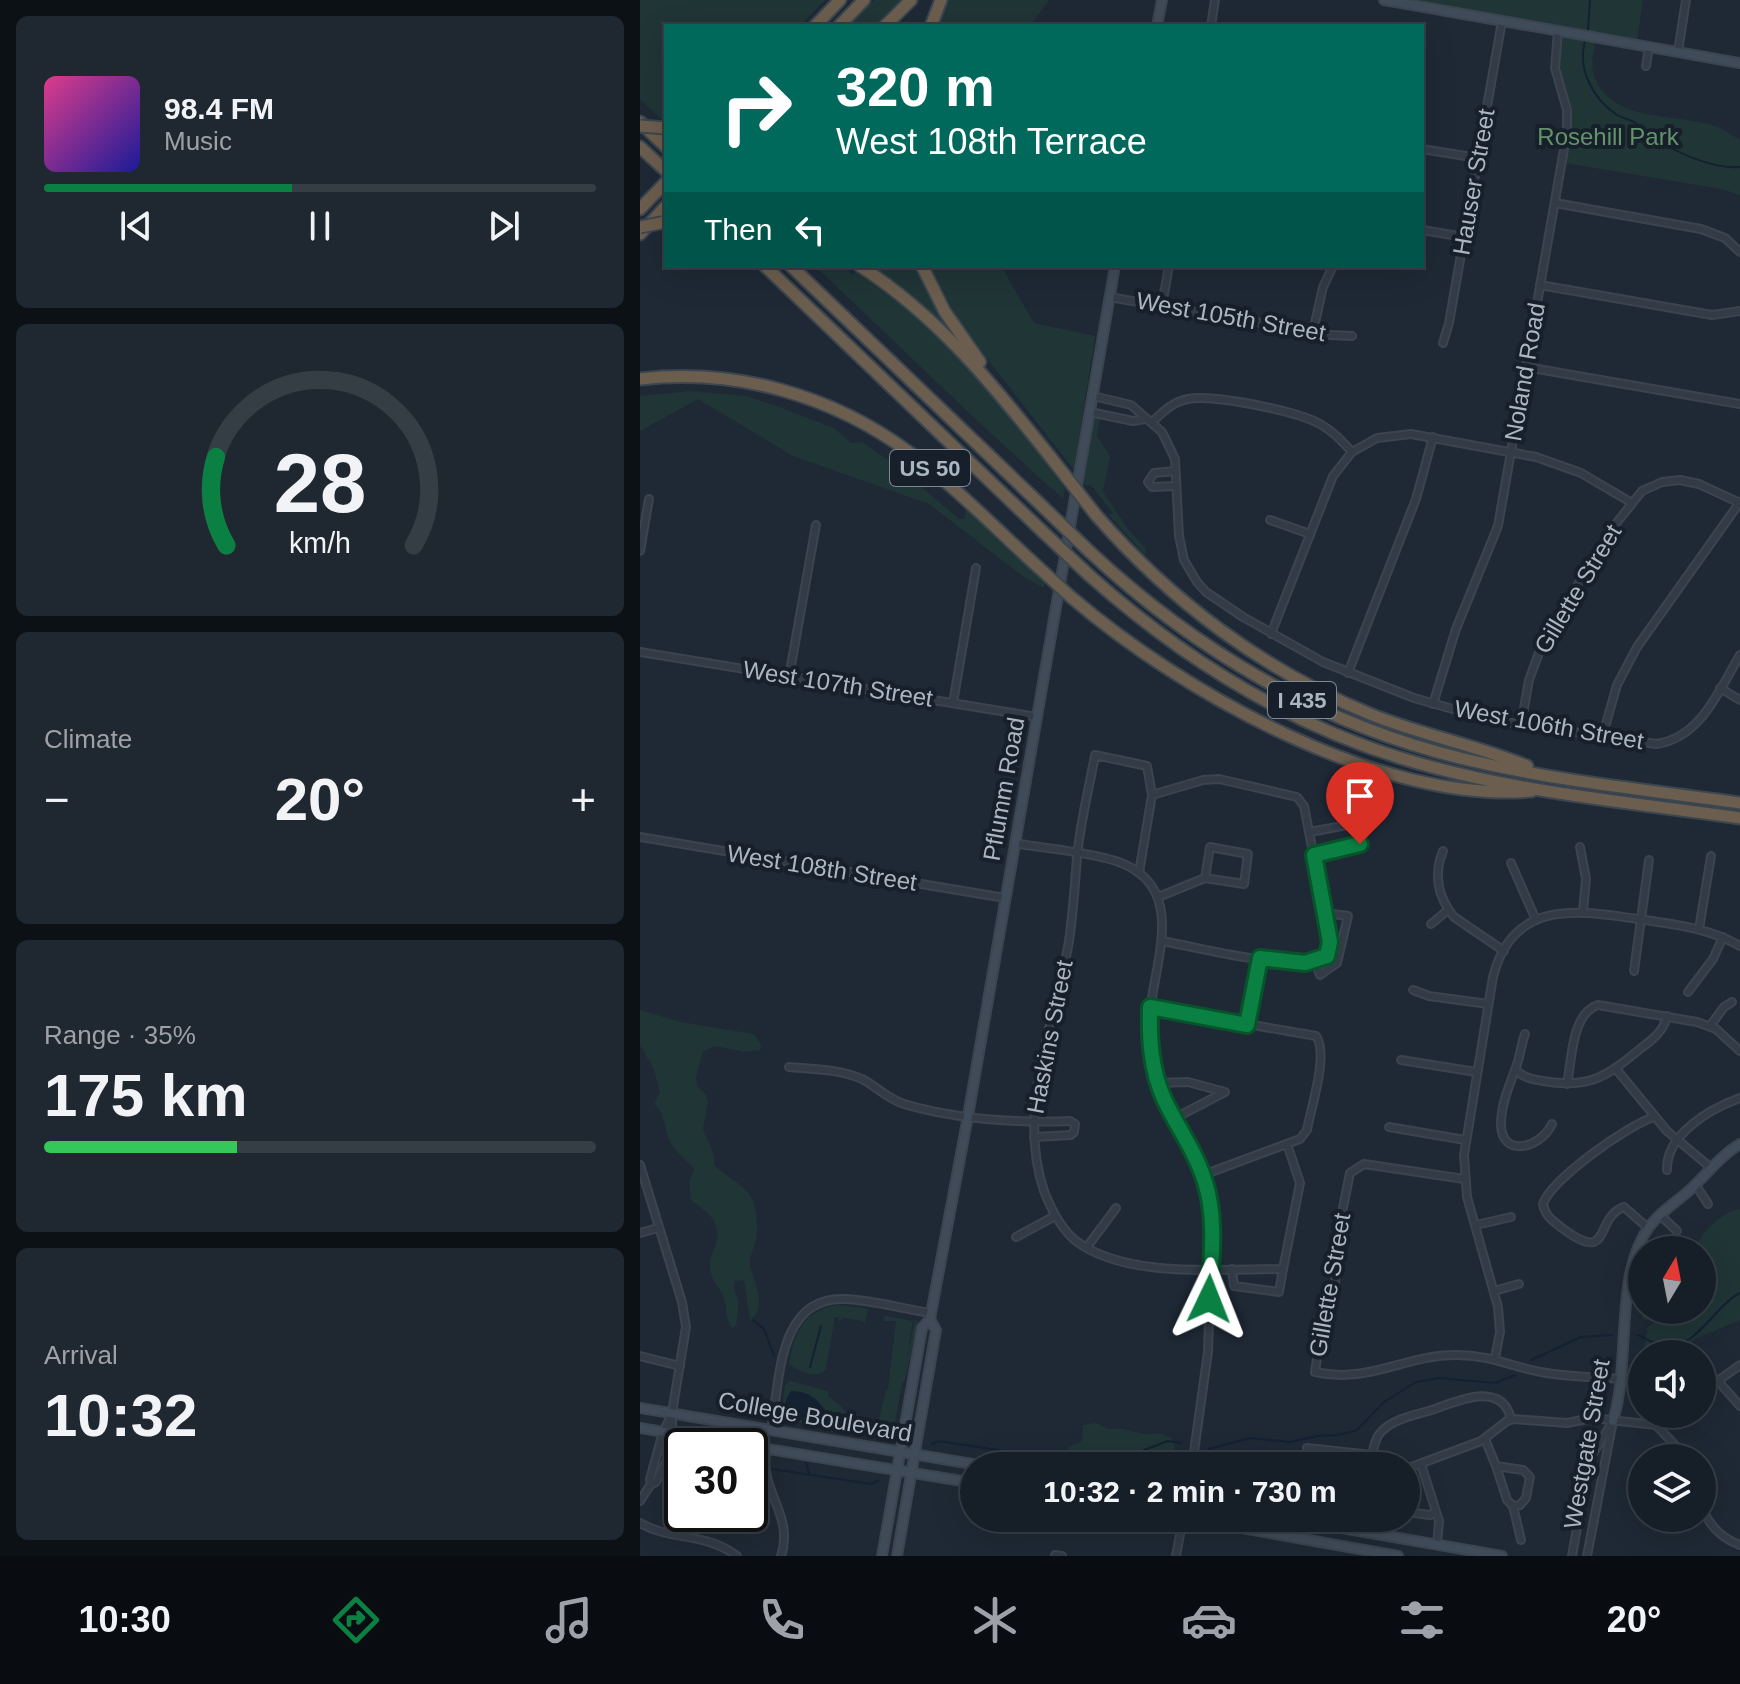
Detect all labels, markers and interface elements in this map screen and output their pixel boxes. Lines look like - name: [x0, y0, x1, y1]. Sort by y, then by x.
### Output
- text: 320 m: [836, 55, 995, 118]
- icon: right: [704, 56, 808, 160]
- text: 98.4 FM: [164, 92, 274, 125]
- street label: Hauser Street: [1447, 106, 1500, 257]
- text: West 108th Terrace: [836, 121, 1147, 162]
- park label: Rosehill Park: [1537, 123, 1680, 150]
- text: Music: [164, 126, 232, 156]
- icon: previous: [114, 204, 158, 248]
- icon: pause: [298, 204, 342, 248]
- icon: next: [482, 204, 526, 248]
- icon: left: [788, 208, 832, 252]
- text: Then: [704, 213, 772, 246]
- street label: West 105th Street: [1134, 287, 1328, 346]
- street label: Noland Road: [1499, 301, 1550, 443]
- text: 28: [274, 437, 366, 530]
- road number: US 50: [890, 450, 970, 486]
- street label: Gillette Street: [1529, 519, 1627, 658]
- text: km/h: [289, 527, 351, 559]
- street label: West 107th Street: [741, 655, 935, 712]
- road number: I 435: [1268, 682, 1336, 718]
- street label: West 106th Street: [1452, 695, 1646, 754]
- street label: Pflumm Road: [978, 715, 1029, 863]
- text: Climate: [44, 724, 132, 754]
- pin: [1326, 762, 1394, 844]
- text: 20°: [275, 766, 365, 833]
- icon: arrive: [1338, 774, 1382, 818]
- text: −: [44, 775, 70, 824]
- text: +: [570, 775, 596, 824]
- street label: West 108th Street: [725, 839, 919, 896]
- street label: Haskins Street: [1021, 957, 1078, 1116]
- text: Range · 35%: [44, 1020, 196, 1050]
- text: 175 km: [44, 1062, 248, 1129]
- street label: Gillette Street: [1304, 1211, 1355, 1359]
- north arrow: [1628, 1236, 1716, 1324]
- map controls: [1628, 1236, 1716, 1532]
- position arrow: [1167, 1257, 1251, 1341]
- text: Arrival: [44, 1340, 118, 1370]
- button: sound: [1628, 1340, 1716, 1428]
- street label: Westgate Street: [1558, 1357, 1615, 1531]
- text: 10:32: [44, 1382, 197, 1449]
- street label: College Boulevard: [716, 1386, 914, 1447]
- speed limit sign: 30: [664, 1428, 768, 1532]
- button: layers: [1628, 1444, 1716, 1532]
- text: 10:32 · 2 min · 730 m: [1043, 1475, 1337, 1508]
- icon: directions: [328, 1592, 384, 1648]
- icon: music: [541, 1592, 597, 1648]
- icon: phone: [754, 1592, 810, 1648]
- icon: climate: [967, 1592, 1023, 1648]
- icon: car: [1181, 1592, 1237, 1648]
- icon: filters: [1394, 1592, 1450, 1648]
- text: 10:30: [79, 1599, 171, 1640]
- text: 20°: [1607, 1599, 1661, 1640]

